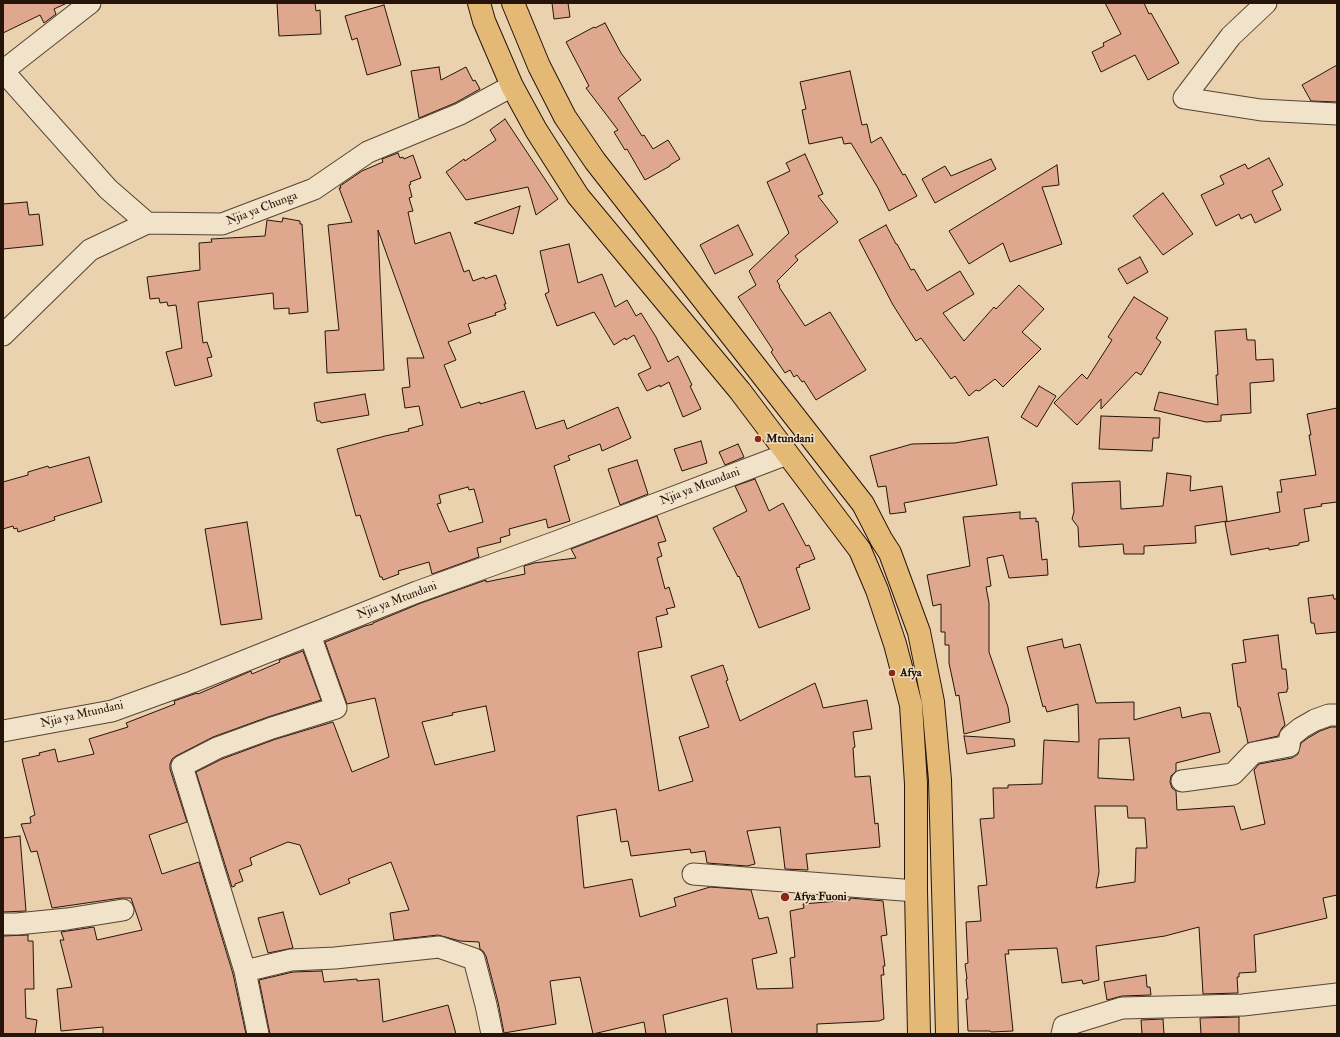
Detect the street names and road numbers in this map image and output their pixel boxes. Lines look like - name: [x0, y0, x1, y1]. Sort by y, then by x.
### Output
- street label: Njia ya Chunga: [224, 189, 300, 229]
- street label: Njia ya Mtundani: [658, 465, 742, 509]
- street label: Njia ya Mtundani: [355, 579, 439, 623]
- street label: Njia ya Mtundani: [39, 698, 125, 732]

